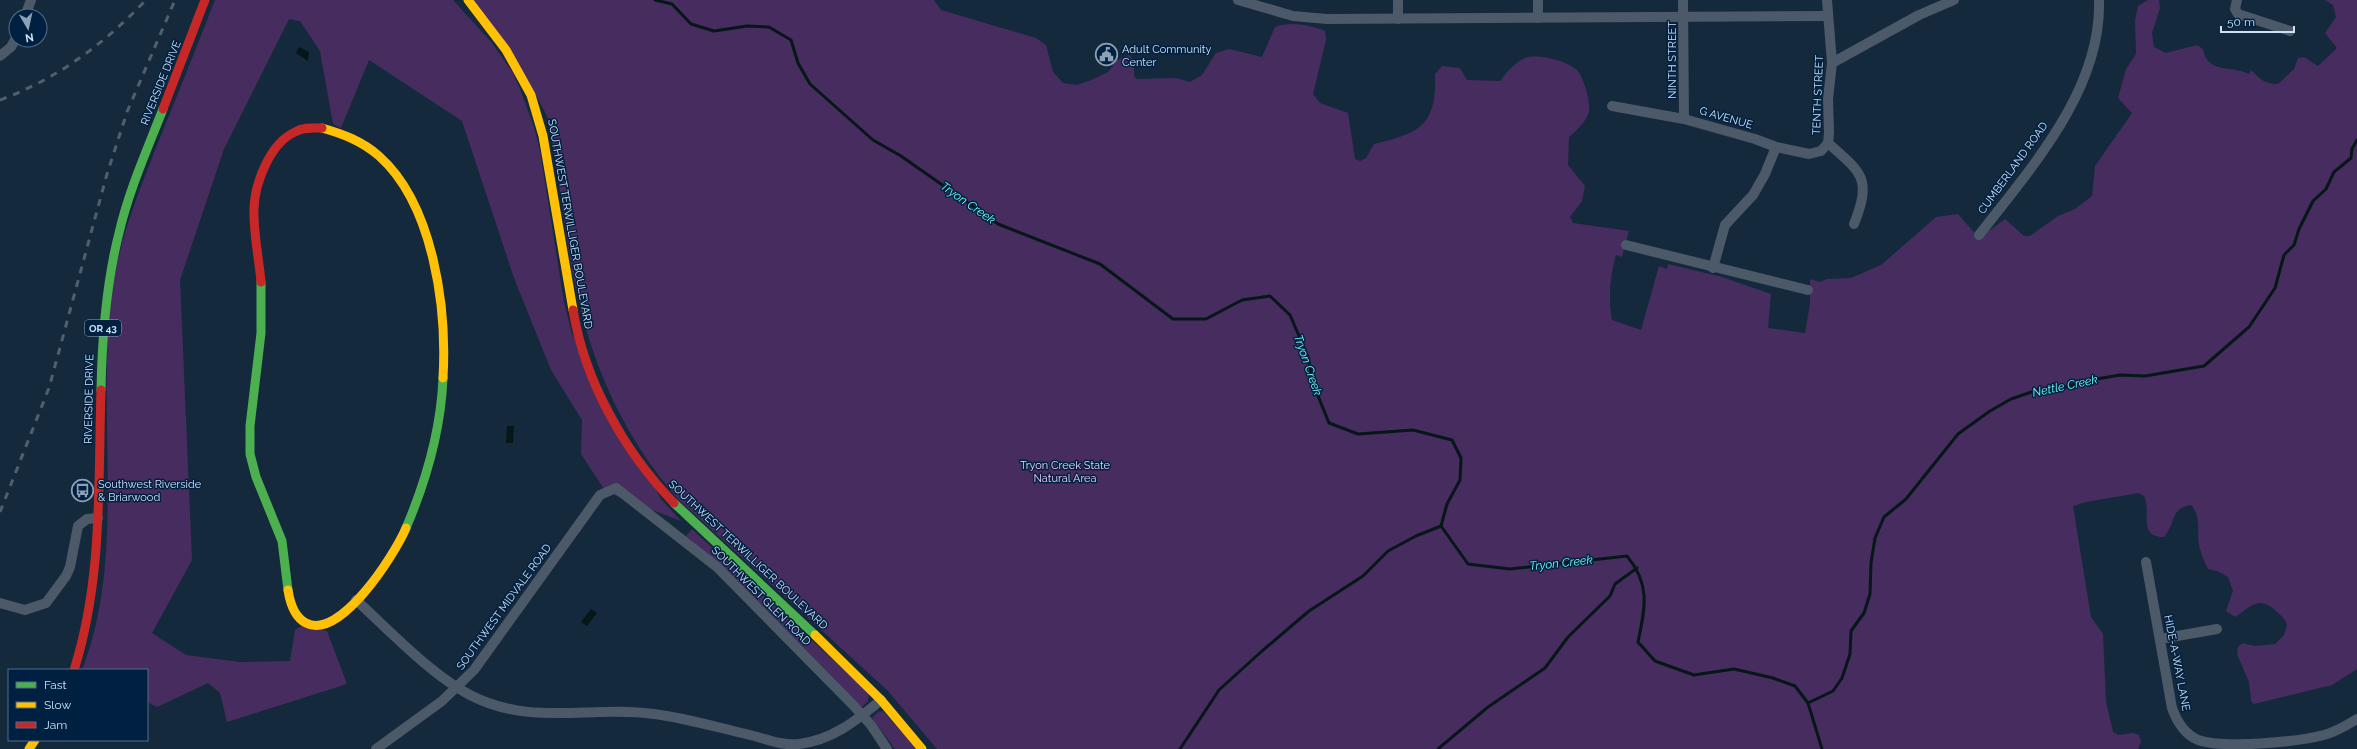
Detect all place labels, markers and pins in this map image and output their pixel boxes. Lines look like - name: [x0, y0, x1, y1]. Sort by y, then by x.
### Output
- public building icon: Adult Community Center: [1094, 42, 1120, 68]
- place label: Adult Community Center: [1122, 43, 1211, 69]
- bus stop icon: Southwest Riverside & Briarwood: [69, 477, 95, 503]
- place label: Southwest Riverside & Briarwood: [98, 478, 202, 504]

